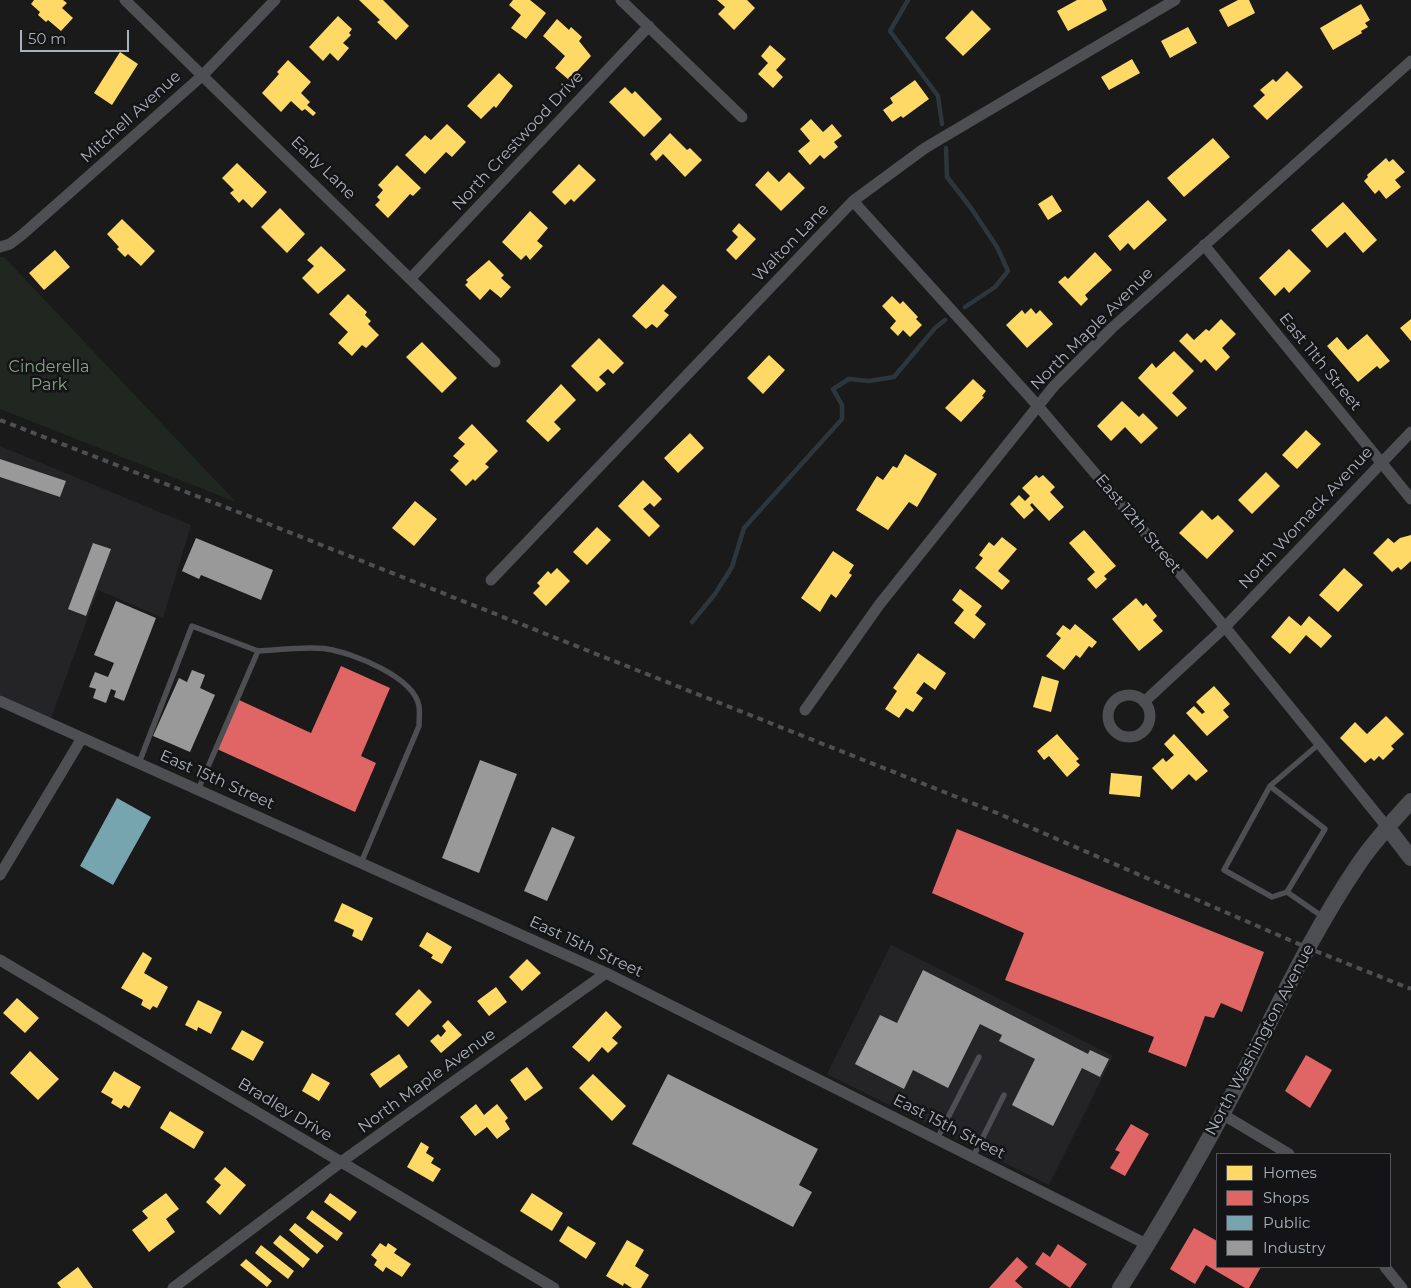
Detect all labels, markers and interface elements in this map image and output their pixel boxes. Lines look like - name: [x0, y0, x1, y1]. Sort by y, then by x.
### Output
- scale bar: [22, 20, 131, 52]
- text: 50 m: [28, 29, 66, 48]
- street label: Mitchell Avenue: [77, 67, 185, 167]
- street label: North Crestwood Drive: [448, 67, 588, 215]
- street label: Early Lane: [287, 132, 359, 204]
- street label: Walton Lane: [749, 200, 833, 286]
- street label: North Maple Avenue: [1027, 264, 1157, 394]
- street label: East 11th Street: [1275, 309, 1365, 415]
- park label: Cinderella Park: [9, 357, 89, 395]
- street label: North Womack Avenue: [1235, 443, 1377, 593]
- street label: East 12th Street: [1091, 471, 1185, 577]
- street label: East 15th Street: [157, 746, 277, 814]
- street label: East 15th Street: [526, 912, 646, 982]
- street label: North Washington Avenue: [1201, 941, 1319, 1139]
- street label: North Maple Avenue: [354, 1025, 500, 1137]
- street label: Bradley Drive: [234, 1074, 336, 1146]
- street label: East 15th Street: [890, 1090, 1008, 1164]
- legend: [1216, 1153, 1391, 1268]
- text: Homes: [1263, 1163, 1317, 1182]
- text: Shops: [1263, 1188, 1309, 1207]
- text: Public: [1263, 1213, 1311, 1232]
- text: Industry: [1263, 1238, 1325, 1257]

